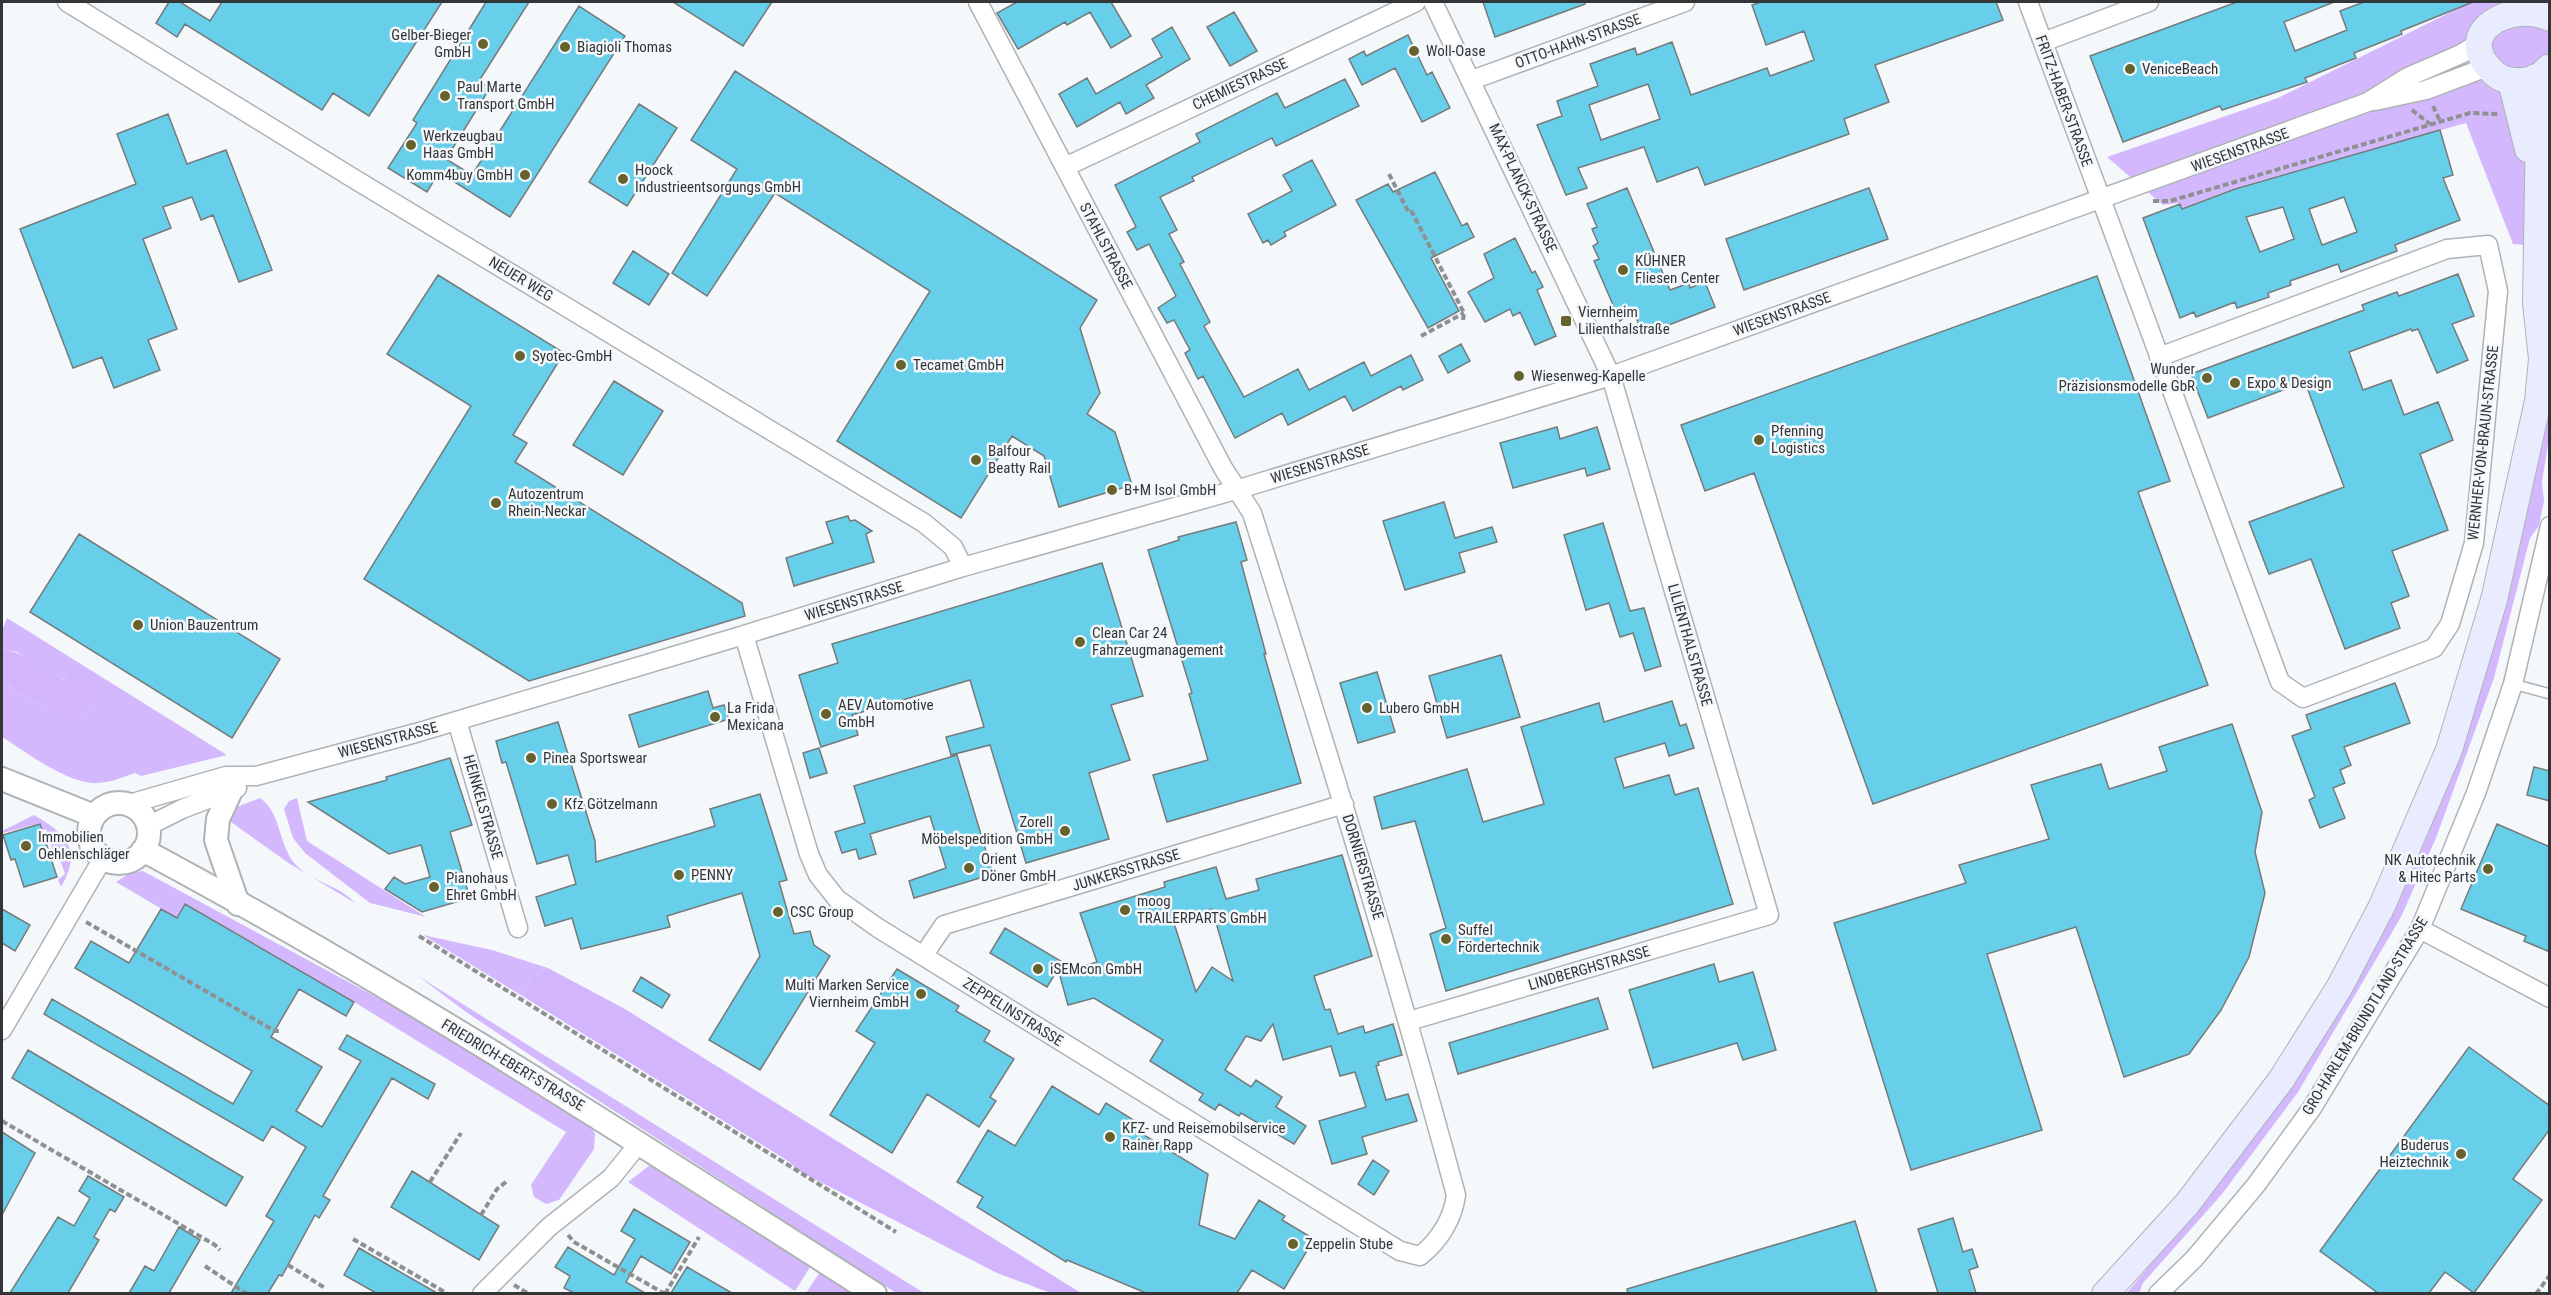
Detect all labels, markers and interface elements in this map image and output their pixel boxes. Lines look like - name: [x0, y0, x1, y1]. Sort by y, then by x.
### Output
- street label: OTTO-HAHN-STRASSE: [1513, 10, 1643, 72]
- place label: Gelber-Bieger GmbH: [391, 26, 471, 61]
- street label: FRITZ-HABER-STRASSE: [2032, 33, 2096, 169]
- marker: Gelber-Bieger GmbH: [476, 37, 490, 51]
- place label: Biagioli Thomas: [577, 38, 672, 56]
- marker: Biagioli Thomas: [558, 40, 572, 54]
- place label: Woll-Oase: [1426, 42, 1485, 60]
- marker: Woll-Oase: [1407, 44, 1421, 58]
- street label: CHEMIESTRASSE: [1190, 54, 1290, 114]
- place label: VeniceBeach: [2142, 60, 2218, 78]
- marker: VeniceBeach: [2123, 62, 2137, 76]
- place label: Paul Marte Transport GmbH: [457, 78, 554, 113]
- marker: Paul Marte Transport GmbH: [438, 89, 452, 103]
- street label: MAX-PLANCK-STRASSE: [1485, 121, 1561, 255]
- street label: WIESENSTRASSE: [2189, 124, 2291, 176]
- place label: Werkzeugbau Haas GmbH: [423, 127, 503, 162]
- marker: Werkzeugbau Haas GmbH: [404, 138, 418, 152]
- place label: Hoock Industrieentsorgungs GmbH: [635, 161, 801, 196]
- place label: Komm4buy GmbH: [406, 166, 513, 184]
- marker: Komm4buy GmbH: [518, 168, 532, 182]
- marker: Hoock Industrieentsorgungs GmbH: [616, 172, 630, 186]
- street label: STAHLSTRASSE: [1076, 200, 1136, 292]
- place label: KÜHNER Fliesen Center: [1635, 252, 1720, 287]
- street label: NEUER WEG: [486, 253, 556, 305]
- marker: KÜHNER Fliesen Center: [1616, 263, 1630, 277]
- street label: WIESENSTRASSE: [1731, 288, 1833, 340]
- place label: Viernheim Lilienthalstraße: [1578, 303, 1670, 338]
- marker: Viernheim Lilienthalstraße: [1559, 314, 1573, 328]
- street label: WERNHER-VON-BRAUN-STRASSE: [2464, 344, 2502, 542]
- place label: Syotec-GmbH: [532, 347, 612, 365]
- marker: Syotec-GmbH: [513, 349, 527, 363]
- place label: Tecamet GmbH: [913, 356, 1004, 374]
- marker: Tecamet GmbH: [894, 358, 908, 372]
- place label: Wunder Präzisionsmodelle GbR: [2058, 360, 2195, 395]
- place label: Wiesenweg-Kapelle: [1531, 367, 1646, 385]
- marker: Wiesenweg-Kapelle: [1512, 369, 1526, 383]
- marker: Wunder Präzisionsmodelle GbR: [2200, 371, 2214, 385]
- place label: Expo & Design: [2247, 374, 2332, 392]
- marker: Expo & Design: [2228, 376, 2242, 390]
- place label: Pfenning Logistics: [1771, 422, 1825, 457]
- marker: Pfenning Logistics: [1752, 433, 1766, 447]
- street label: WIESENSTRASSE: [1268, 440, 1372, 488]
- place label: Balfour Beatty Rail: [988, 442, 1051, 477]
- marker: Balfour Beatty Rail: [969, 453, 983, 467]
- place label: B+M Isol GmbH: [1124, 481, 1216, 499]
- marker: B+M Isol GmbH: [1105, 483, 1119, 497]
- place label: Autozentrum Rhein-Neckar: [508, 485, 587, 520]
- marker: Autozentrum Rhein-Neckar: [489, 496, 503, 510]
- street label: WIESENSTRASSE: [802, 577, 906, 625]
- street label: LILIENTHALSTRASSE: [1664, 582, 1716, 708]
- place label: Union Bauzentrum: [150, 616, 258, 634]
- marker: Union Bauzentrum: [131, 618, 145, 632]
- place label: Clean Car 24 Fahrzeugmanagement: [1092, 624, 1224, 659]
- marker: Clean Car 24 Fahrzeugmanagement: [1073, 635, 1087, 649]
- place label: AEV Automotive GmbH: [838, 696, 934, 731]
- place label: La Frida Mexicana: [727, 699, 784, 734]
- place label: Lubero GmbH: [1379, 699, 1460, 717]
- marker: Lubero GmbH: [1360, 701, 1374, 715]
- marker: AEV Automotive GmbH: [819, 707, 833, 721]
- marker: La Frida Mexicana: [708, 710, 722, 724]
- street label: WIESENSTRASSE: [336, 718, 440, 762]
- place label: Pinea Sportswear: [543, 749, 648, 767]
- marker: Pinea Sportswear: [524, 751, 538, 765]
- street label: HEINKELSTRASSE: [459, 753, 507, 861]
- place label: Kfz Götzelmann: [564, 795, 658, 813]
- marker: Kfz Götzelmann: [545, 797, 559, 811]
- street label: DORNIERSTRASSE: [1338, 812, 1388, 922]
- place label: Zorell Möbelspedition GmbH: [921, 813, 1053, 848]
- marker: Zorell Möbelspedition GmbH: [1058, 824, 1072, 838]
- place label: Immobilien Oehlenschläger: [38, 828, 130, 863]
- marker: Immobilien Oehlenschläger: [19, 839, 33, 853]
- street label: JUNKERSSTRASSE: [1070, 845, 1182, 895]
- place label: Orient Döner GmbH: [981, 850, 1056, 885]
- place label: NK Autotechnik & Hitec Parts: [2384, 851, 2476, 886]
- marker: Orient Döner GmbH: [962, 861, 976, 875]
- marker: NK Autotechnik & Hitec Parts: [2481, 862, 2495, 876]
- place label: PENNY: [691, 866, 733, 884]
- marker: PENNY: [672, 868, 686, 882]
- place label: Pianohaus Ehret GmbH: [446, 869, 517, 904]
- marker: Pianohaus Ehret GmbH: [427, 880, 441, 894]
- place label: moog TRAILERPARTS GmbH: [1137, 892, 1267, 927]
- place label: CSC Group: [790, 903, 854, 921]
- marker: moog TRAILERPARTS GmbH: [1118, 903, 1132, 917]
- marker: CSC Group: [771, 905, 785, 919]
- street label: GRO-HARLEM-BRUNDTLAND-STRASSE: [2299, 914, 2431, 1118]
- place label: Suffel Fördertechnik: [1458, 921, 1540, 956]
- marker: Suffel Fördertechnik: [1439, 932, 1453, 946]
- street label: LINDBERGHSTRASSE: [1526, 942, 1652, 994]
- place label: iSEMcon GmbH: [1050, 960, 1142, 978]
- marker: iSEMcon GmbH: [1031, 962, 1045, 976]
- street label: ZEPPELINSTRASSE: [960, 974, 1066, 1050]
- place label: Multi Marken Service Viernheim GmbH: [785, 976, 909, 1011]
- marker: Multi Marken Service Viernheim GmbH: [914, 987, 928, 1001]
- street label: FRIEDRICH-EBERT-STRASSE: [438, 1015, 588, 1115]
- place label: KFZ- und Reisemobilservice Rainer Rapp: [1122, 1119, 1286, 1154]
- marker: KFZ- und Reisemobilservice Rainer Rapp: [1103, 1130, 1117, 1144]
- place label: Buderus Heiztechnik: [2380, 1136, 2449, 1171]
- marker: Buderus Heiztechnik: [2454, 1147, 2468, 1161]
- place label: Zeppelin Stube: [1305, 1235, 1393, 1253]
- marker: Zeppelin Stube: [1286, 1237, 1300, 1251]

